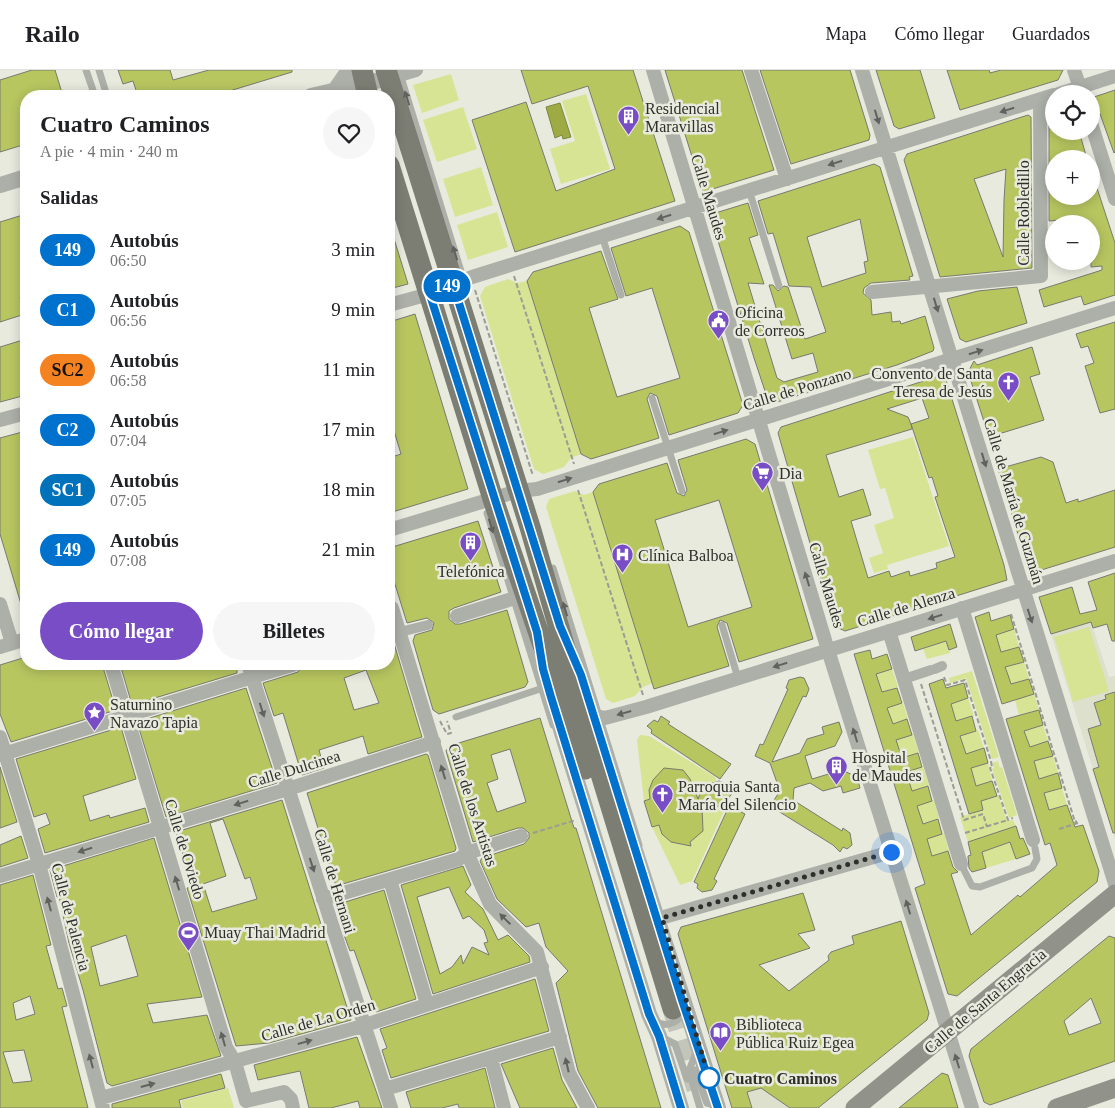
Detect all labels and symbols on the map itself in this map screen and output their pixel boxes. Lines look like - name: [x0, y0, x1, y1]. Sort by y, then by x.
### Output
- one-way arrow: [402, 90, 410, 105]
- place label: Residencial Maravillas: [645, 100, 720, 135]
- building icon: Residencial Maravillas: [617, 105, 641, 136]
- one-way arrow: [1000, 107, 1015, 114]
- one-way arrow: [873, 109, 881, 124]
- street label: Calle Maudes: [688, 152, 730, 242]
- one-way arrow: [828, 160, 843, 168]
- street label: Calle Robledillo: [1015, 160, 1032, 266]
- one-way arrow: [656, 214, 671, 221]
- one-way arrow: [450, 245, 458, 260]
- line badge: 149: [418, 270, 476, 302]
- one-way arrow: [932, 298, 940, 313]
- place label: Oficina de Correos: [735, 304, 805, 339]
- public building icon: Oficina de Correos: [707, 309, 731, 340]
- one-way arrow: [969, 347, 984, 355]
- street label: Calle de Ponzano: [741, 365, 853, 413]
- place label: Convento de Santa Teresa de Jesús: [871, 365, 992, 400]
- church icon: Convento de Santa Teresa de Jesús: [996, 370, 1020, 401]
- street label: Calle de María de Guzmán: [981, 416, 1047, 586]
- one-way arrow: [713, 427, 728, 435]
- one-way arrow: [980, 453, 988, 468]
- supermarket icon: Dia: [751, 461, 775, 492]
- place label: Dia: [779, 465, 802, 482]
- one-way arrow: [558, 476, 573, 483]
- one-way arrow: [487, 519, 495, 534]
- building icon: Telefónica: [459, 530, 483, 561]
- street label: Calle Maudes: [806, 540, 848, 630]
- hospital icon: Clínica Balboa: [610, 543, 634, 574]
- place label: Clínica Balboa: [638, 547, 734, 564]
- place label: Telefónica: [437, 563, 505, 580]
- one-way arrow: [803, 572, 811, 587]
- street label: Calle de Alenza: [855, 584, 957, 630]
- one-way arrow: [561, 601, 569, 616]
- one-way arrow: [1027, 609, 1035, 624]
- one-way arrow: [927, 613, 942, 621]
- one-way arrow: [772, 662, 787, 670]
- place label: Saturnino Navazo Tapia: [110, 696, 198, 732]
- place icon: Saturnino Navazo Tapia: [82, 701, 106, 732]
- one-way arrow: [259, 703, 267, 718]
- one-way arrow: [617, 710, 632, 718]
- one-way arrow: [850, 727, 858, 742]
- street label: Calle de los Artistas: [445, 741, 501, 869]
- street label: Calle Dulcinea: [246, 747, 342, 791]
- place label: Hospital de Maudes: [852, 749, 922, 784]
- building icon: Hospital de Maudes: [824, 754, 848, 785]
- one-way arrow: [438, 764, 446, 779]
- place label: Parroquia Santa María del Silencio: [678, 778, 796, 813]
- church icon: Parroquia Santa María del Silencio: [650, 783, 674, 814]
- street label: Calle de Oviedo: [162, 797, 208, 901]
- one-way arrow: [233, 800, 248, 808]
- street label: Calle de Hernani: [311, 827, 359, 936]
- your location: [879, 840, 904, 865]
- one-way arrow: [78, 846, 93, 854]
- one-way arrow: [308, 858, 316, 873]
- street label: Calle de Palencia: [48, 861, 94, 973]
- one-way arrow: [173, 876, 180, 891]
- one-way arrow: [45, 896, 53, 911]
- one-way arrow: [903, 899, 911, 914]
- one-way arrow: [500, 913, 512, 925]
- sports icon: Muay Thai Madrid: [176, 920, 200, 951]
- place label: Muay Thai Madrid: [204, 924, 325, 942]
- street label: Calle de Santa Engracia: [921, 945, 1050, 1058]
- street label: Calle de La Orden: [259, 996, 377, 1044]
- place label: Biblioteca Pública Ruiz Egea: [736, 1016, 854, 1052]
- library icon: Biblioteca Pública Ruiz Egea: [708, 1021, 732, 1052]
- one-way arrow: [219, 1031, 227, 1046]
- one-way arrow: [297, 1038, 312, 1046]
- one-way arrow: [87, 1053, 95, 1068]
- one-way arrow: [953, 1054, 961, 1069]
- one-way arrow: [563, 1057, 571, 1072]
- marker: Cuatro Caminos: [698, 1067, 720, 1089]
- place label: Cuatro Caminos: [724, 1070, 837, 1087]
- one-way arrow: [141, 1081, 156, 1089]

